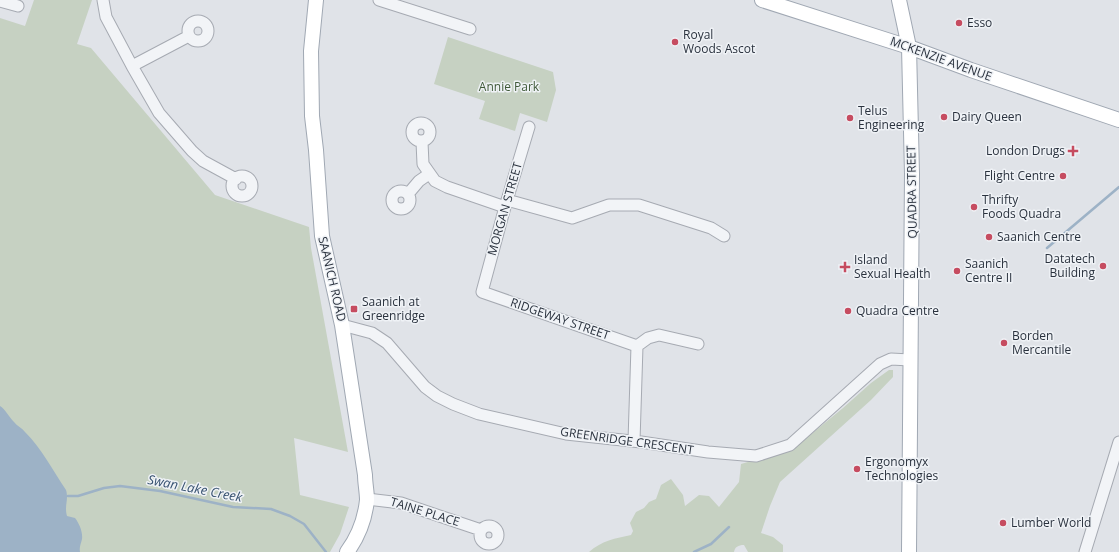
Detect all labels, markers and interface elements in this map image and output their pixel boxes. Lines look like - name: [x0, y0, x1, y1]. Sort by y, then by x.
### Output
- place label: Esso: [967, 14, 992, 31]
- marker: Esso: [954, 18, 964, 28]
- place label: Royal Woods Ascot: [683, 26, 755, 57]
- street label: MCKENZIE AVENUE: [888, 32, 994, 85]
- marker: Royal Woods Ascot: [670, 37, 680, 47]
- park label: Annie Park: [479, 78, 540, 95]
- place label: Telus Engineering: [858, 102, 925, 133]
- place label: Dairy Queen: [952, 108, 1022, 125]
- marker: Dairy Queen: [939, 112, 949, 122]
- marker: Telus Engineering: [845, 113, 855, 123]
- place label: London Drugs: [986, 142, 1065, 159]
- street label: QUADRA STREET: [902, 145, 921, 239]
- marker: London Drugs: [1068, 146, 1078, 156]
- street label: MORGAN STREET: [483, 160, 526, 258]
- place label: Flight Centre: [984, 167, 1055, 184]
- marker: Flight Centre: [1058, 171, 1068, 181]
- place label: Thrifty Foods Quadra: [982, 191, 1061, 222]
- marker: Thrifty Foods Quadra: [969, 202, 979, 212]
- place label: Saanich Centre: [997, 228, 1081, 245]
- marker: Saanich Centre: [984, 232, 994, 242]
- street label: SAANICH ROAD: [314, 235, 351, 323]
- place label: Datatech Building: [1045, 250, 1095, 281]
- place label: Island Sexual Health: [854, 251, 931, 282]
- place label: Saanich Centre II: [965, 255, 1012, 286]
- marker: Island Sexual Health: [839, 261, 851, 273]
- marker: Datatech Building: [1098, 261, 1108, 271]
- marker: Saanich Centre II: [952, 266, 962, 276]
- place label: Saanich at Greenridge: [362, 293, 425, 324]
- street label: RIDGEWAY STREET: [508, 294, 612, 344]
- place label: Quadra Centre: [856, 302, 939, 319]
- marker: Saanich at Greenridge: [349, 304, 359, 314]
- marker: Quadra Centre: [843, 306, 853, 316]
- place label: Borden Mercantile: [1012, 327, 1072, 358]
- marker: Borden Mercantile: [999, 338, 1009, 348]
- street label: GREENRIDGE CRESCENT: [559, 423, 695, 458]
- place label: Ergonomyx Technologies: [865, 453, 939, 484]
- marker: Ergonomyx Technologies: [852, 464, 862, 474]
- water label: Swan Lake Creek: [146, 470, 244, 506]
- street label: TAINE PLACE: [388, 493, 462, 530]
- place label: Lumber World: [1011, 514, 1091, 531]
- marker: Lumber World: [998, 518, 1008, 528]

